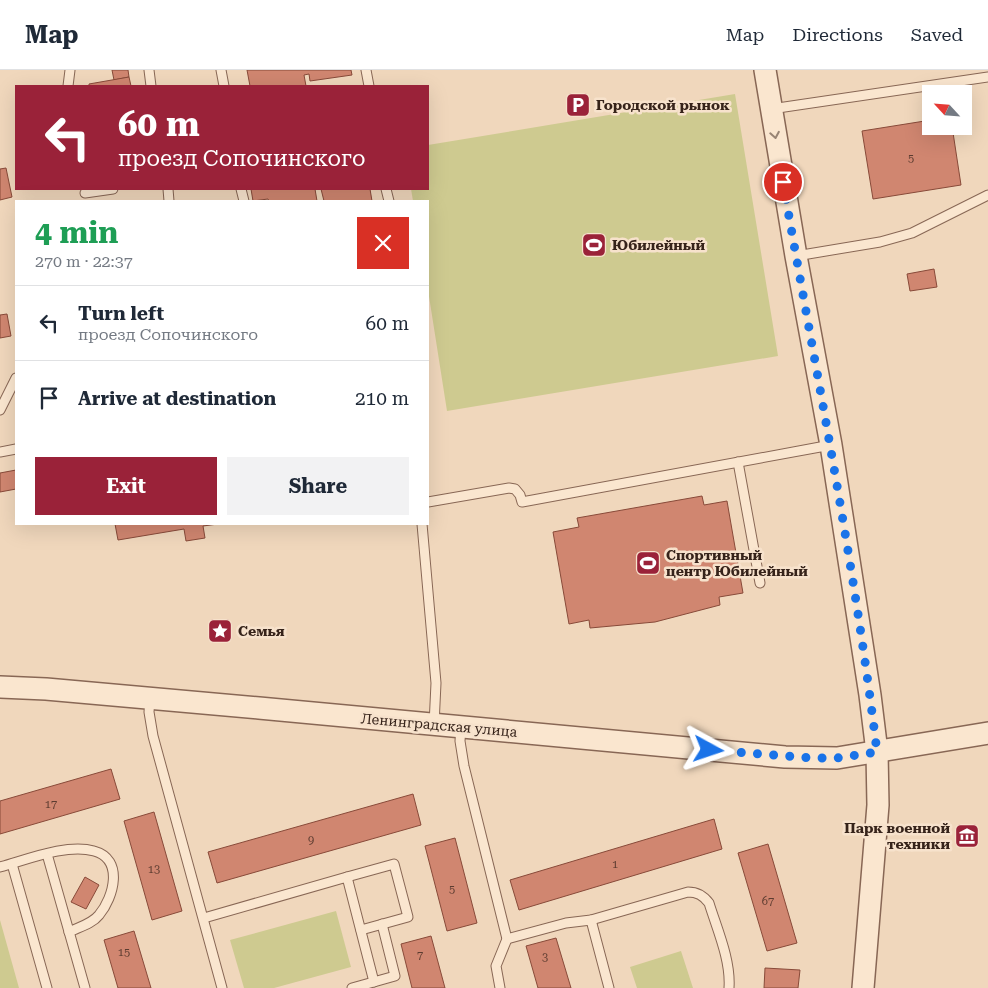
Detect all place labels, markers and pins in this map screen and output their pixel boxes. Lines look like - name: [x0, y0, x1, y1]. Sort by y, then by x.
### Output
- parking icon: Городской рынок: [565, 92, 591, 118]
- place label: Городской рынок: [596, 97, 730, 113]
- pin: [762, 161, 804, 203]
- sports icon: Юбилейный: [581, 232, 607, 258]
- place label: Юбилейный: [612, 237, 705, 253]
- place label: Спортивный центр Юбилейный: [666, 547, 808, 579]
- sports icon: Спортивный центр Юбилейный: [635, 550, 661, 576]
- place icon: Семья: [207, 618, 233, 644]
- place label: Семья: [238, 623, 285, 639]
- place label: Парк военной техники: [844, 820, 950, 852]
- museum icon: Парк военной техники: [954, 823, 980, 849]

